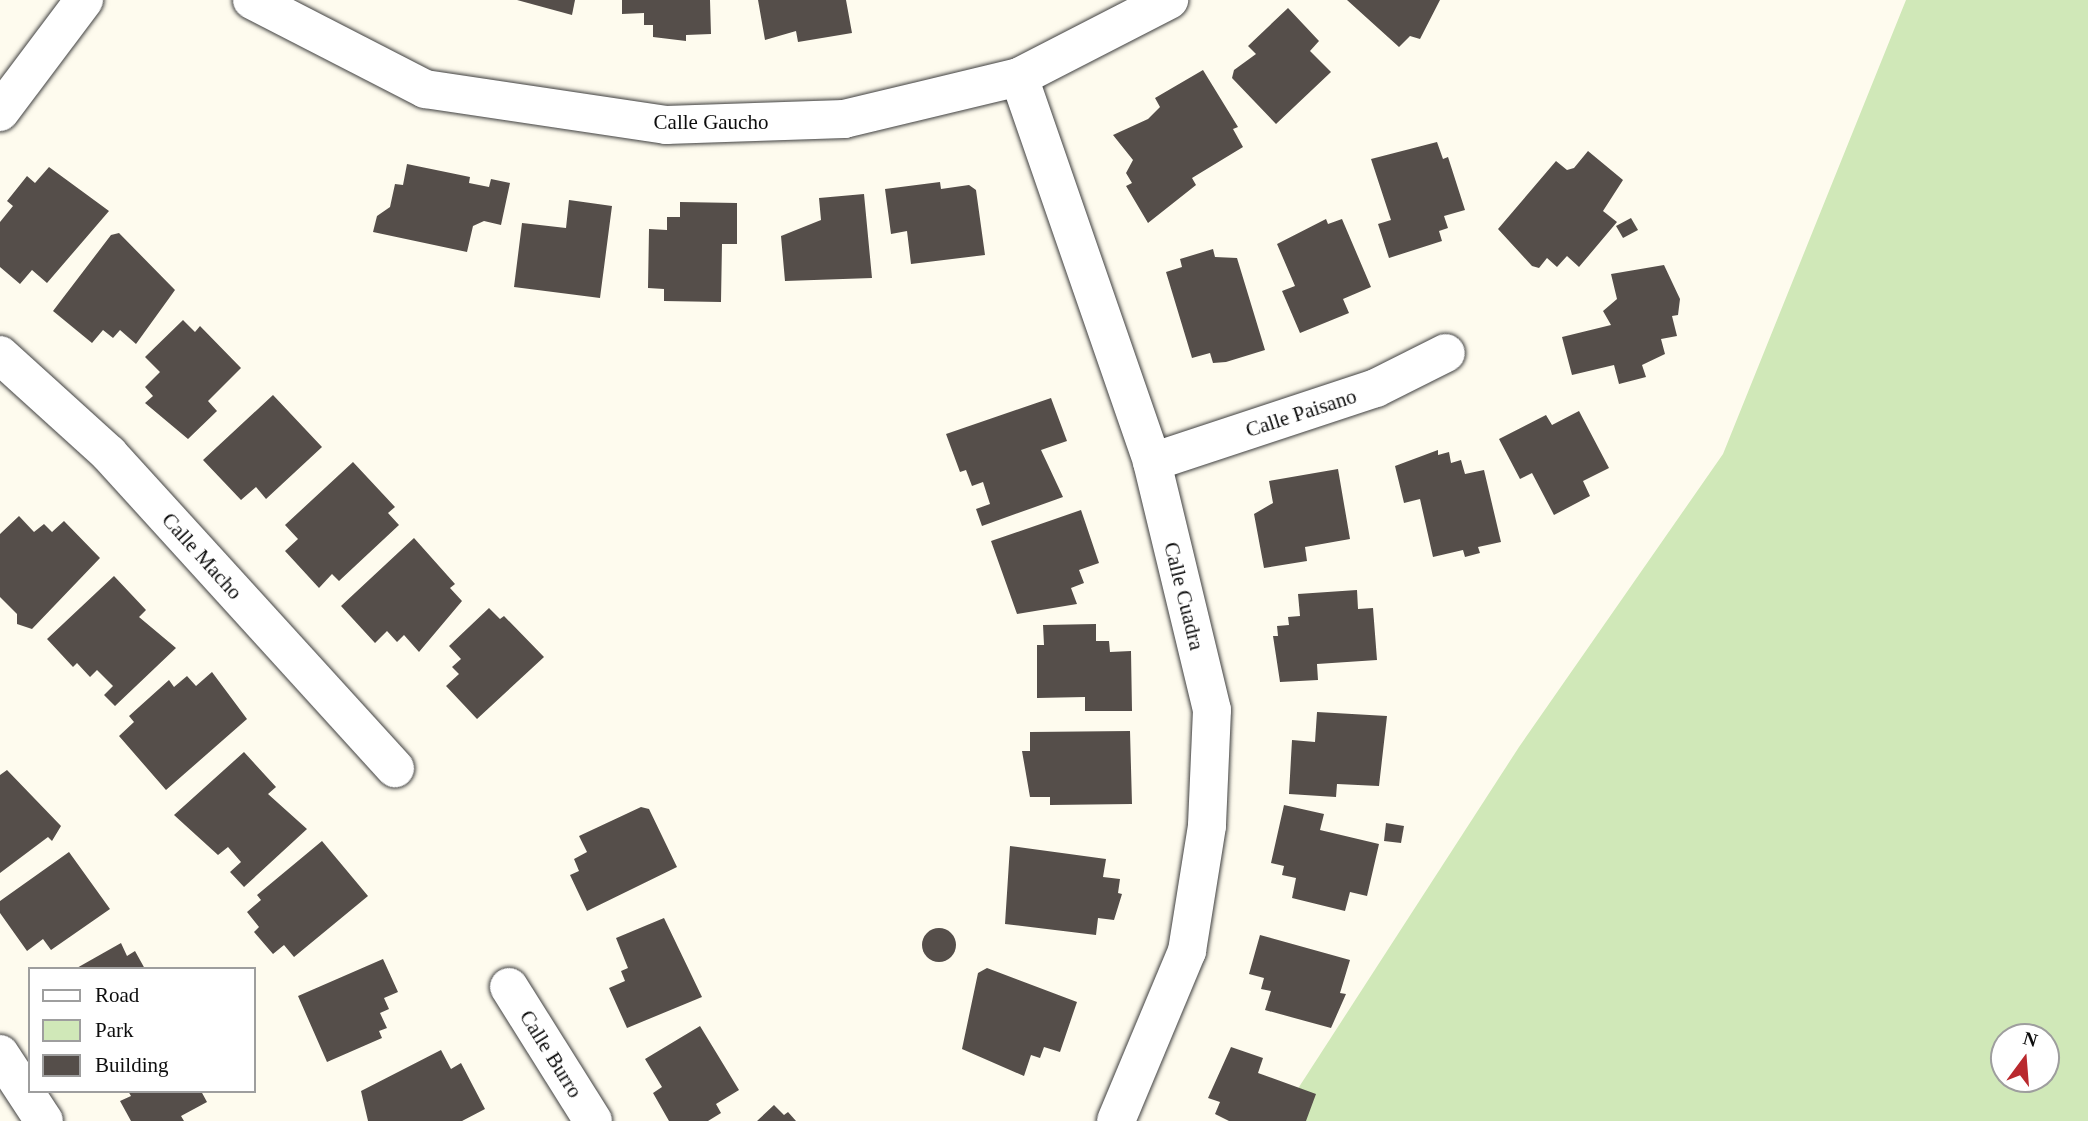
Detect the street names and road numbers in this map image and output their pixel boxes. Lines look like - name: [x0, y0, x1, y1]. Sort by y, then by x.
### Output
- street label: Calle Gaucho: [654, 109, 768, 135]
- street label: Calle Paisano: [1242, 383, 1360, 443]
- street label: Calle Macho: [157, 507, 247, 605]
- street label: Calle Cuadra: [1158, 539, 1210, 653]
- street label: Calle Burro: [514, 1006, 588, 1102]

